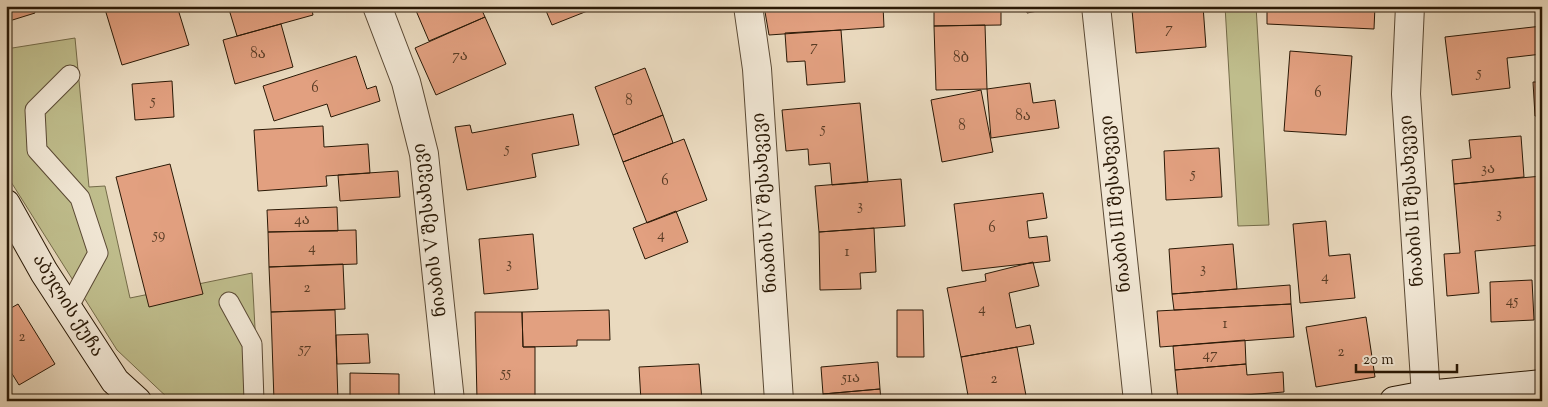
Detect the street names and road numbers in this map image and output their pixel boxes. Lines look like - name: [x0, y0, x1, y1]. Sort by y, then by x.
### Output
- street label: ნიაბის IV შესახვევი: [747, 112, 785, 294]
- street label: ნიაბის III შესახვევი: [1095, 114, 1139, 294]
- street label: ნიაბის II შესახვევი: [1394, 114, 1432, 288]
- street label: ნიაბის V შესახვევი: [407, 141, 455, 319]
- street label: აბულის ქუჩა: [25, 250, 109, 362]

